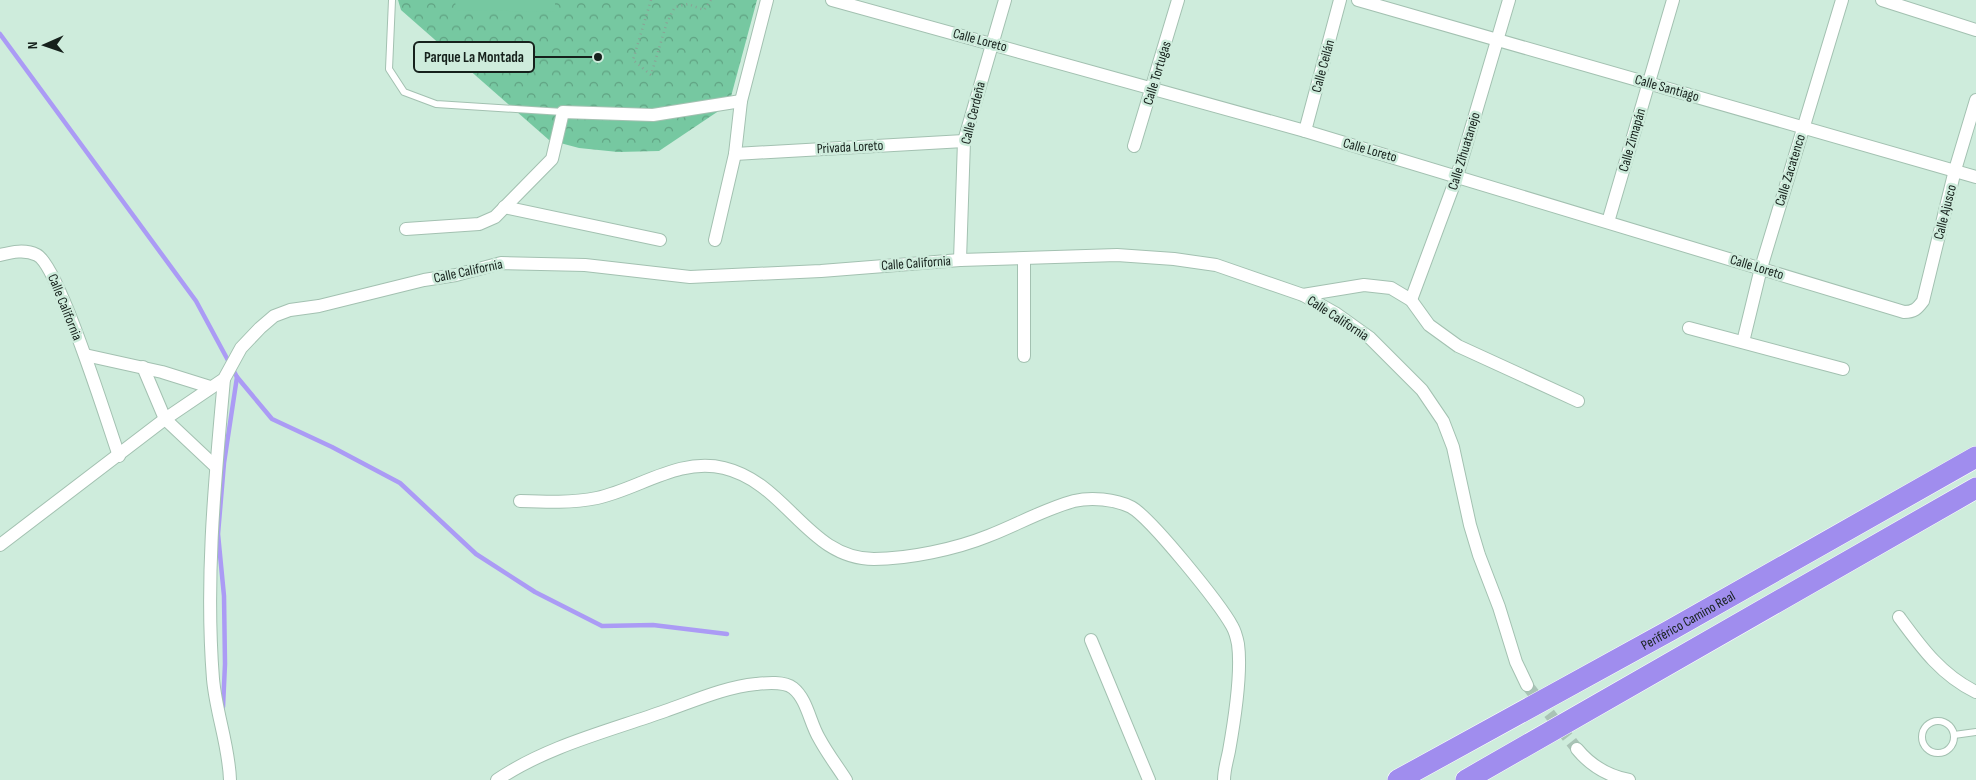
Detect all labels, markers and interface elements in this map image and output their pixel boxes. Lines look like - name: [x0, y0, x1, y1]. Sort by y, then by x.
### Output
- north arrow: [20, 20, 70, 70]
- street label: Calle Loreto: [951, 25, 1009, 55]
- street label: Calle Ceilán: [1308, 38, 1338, 94]
- street label: Calle Tortugas: [1139, 39, 1175, 107]
- text: N: [24, 41, 41, 49]
- callout: Parque La Montada: [414, 42, 534, 72]
- text: Parque La Montada: [424, 48, 524, 67]
- street label: Calle Santiago: [1633, 71, 1701, 105]
- street label: Calle Cerdeña: [957, 80, 989, 146]
- street label: Calle Zimapán: [1615, 106, 1649, 174]
- street label: Calle Zihuatanejo: [1444, 110, 1484, 192]
- street label: Calle Zacatenco: [1771, 132, 1809, 208]
- street label: Calle Loreto: [1341, 134, 1399, 166]
- street label: Privada Loreto: [816, 137, 884, 157]
- street label: Calle Ajusco: [1930, 183, 1960, 241]
- street label: Calle Loreto: [1728, 251, 1786, 283]
- street label: Calle California: [880, 252, 952, 274]
- street label: Calle California: [432, 255, 504, 287]
- street label: Calle California: [44, 271, 86, 343]
- street label: Calle California: [1304, 292, 1372, 344]
- street label: Periférico Camino Real: [1638, 587, 1738, 653]

